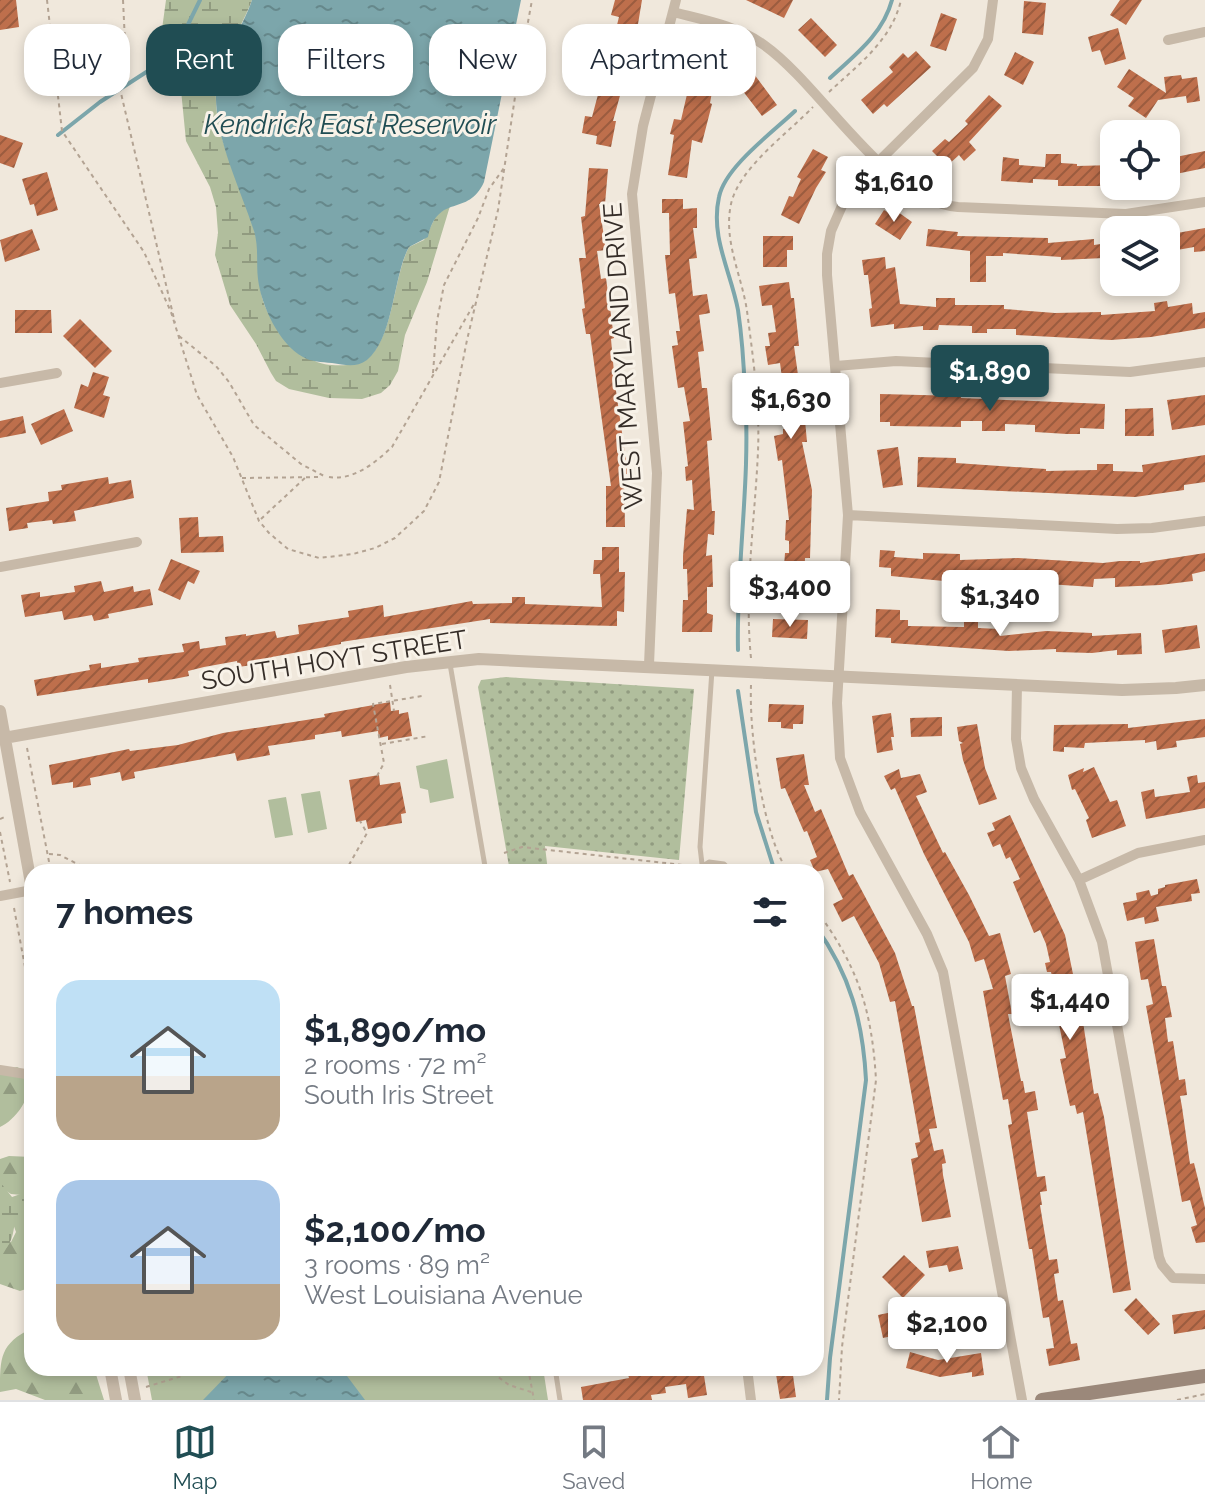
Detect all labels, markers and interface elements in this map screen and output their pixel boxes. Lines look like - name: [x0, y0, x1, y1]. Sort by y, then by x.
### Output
- chip: Buy: [24, 24, 130, 96]
- chip: Rent: [146, 24, 262, 96]
- chip: Filters: [278, 24, 413, 96]
- chip: New: [429, 24, 546, 96]
- chip: Apartment: [562, 24, 756, 96]
- water label: Kendrick East Reservoir: [204, 108, 498, 141]
- map controls: [1100, 120, 1180, 296]
- button: locate: [1100, 120, 1180, 200]
- pin: $1,610: [829, 156, 959, 224]
- text: $1,610: [854, 167, 934, 197]
- street label: WEST MARYLAND DRIVE: [597, 202, 649, 510]
- button: layers: [1100, 216, 1180, 296]
- pin: $1,890: [925, 345, 1055, 413]
- text: $1,890: [949, 356, 1031, 386]
- pin: $1,630: [726, 373, 856, 441]
- text: $1,630: [750, 384, 832, 414]
- pin: $3,400: [725, 561, 855, 629]
- pin: $1,340: [935, 570, 1065, 638]
- text: $3,400: [748, 572, 832, 602]
- text: $1,340: [960, 581, 1040, 611]
- street label: SOUTH HOYT STREET: [199, 624, 469, 696]
- icon: filters: [748, 890, 792, 934]
- text: 7 homes: [56, 892, 193, 932]
- pin: $1,440: [1005, 974, 1135, 1042]
- text: $1,440: [1029, 985, 1111, 1015]
- text: $1,890/mo: [304, 1010, 486, 1050]
- icon: home: [120, 1012, 216, 1108]
- text: 2 rooms · 72 m²: [304, 1050, 487, 1080]
- text: South Iris Street: [304, 1080, 494, 1110]
- text: $2,100/mo: [304, 1210, 486, 1250]
- icon: home: [120, 1212, 216, 1308]
- text: 3 rooms · 89 m²: [304, 1250, 490, 1280]
- text: West Louisiana Avenue: [304, 1280, 583, 1310]
- pin: $2,100: [882, 1297, 1012, 1365]
- text: $2,100: [906, 1308, 988, 1338]
- tab: Map: [173, 1420, 217, 1494]
- tab: Saved: [562, 1420, 625, 1494]
- tab: Home: [970, 1420, 1032, 1494]

